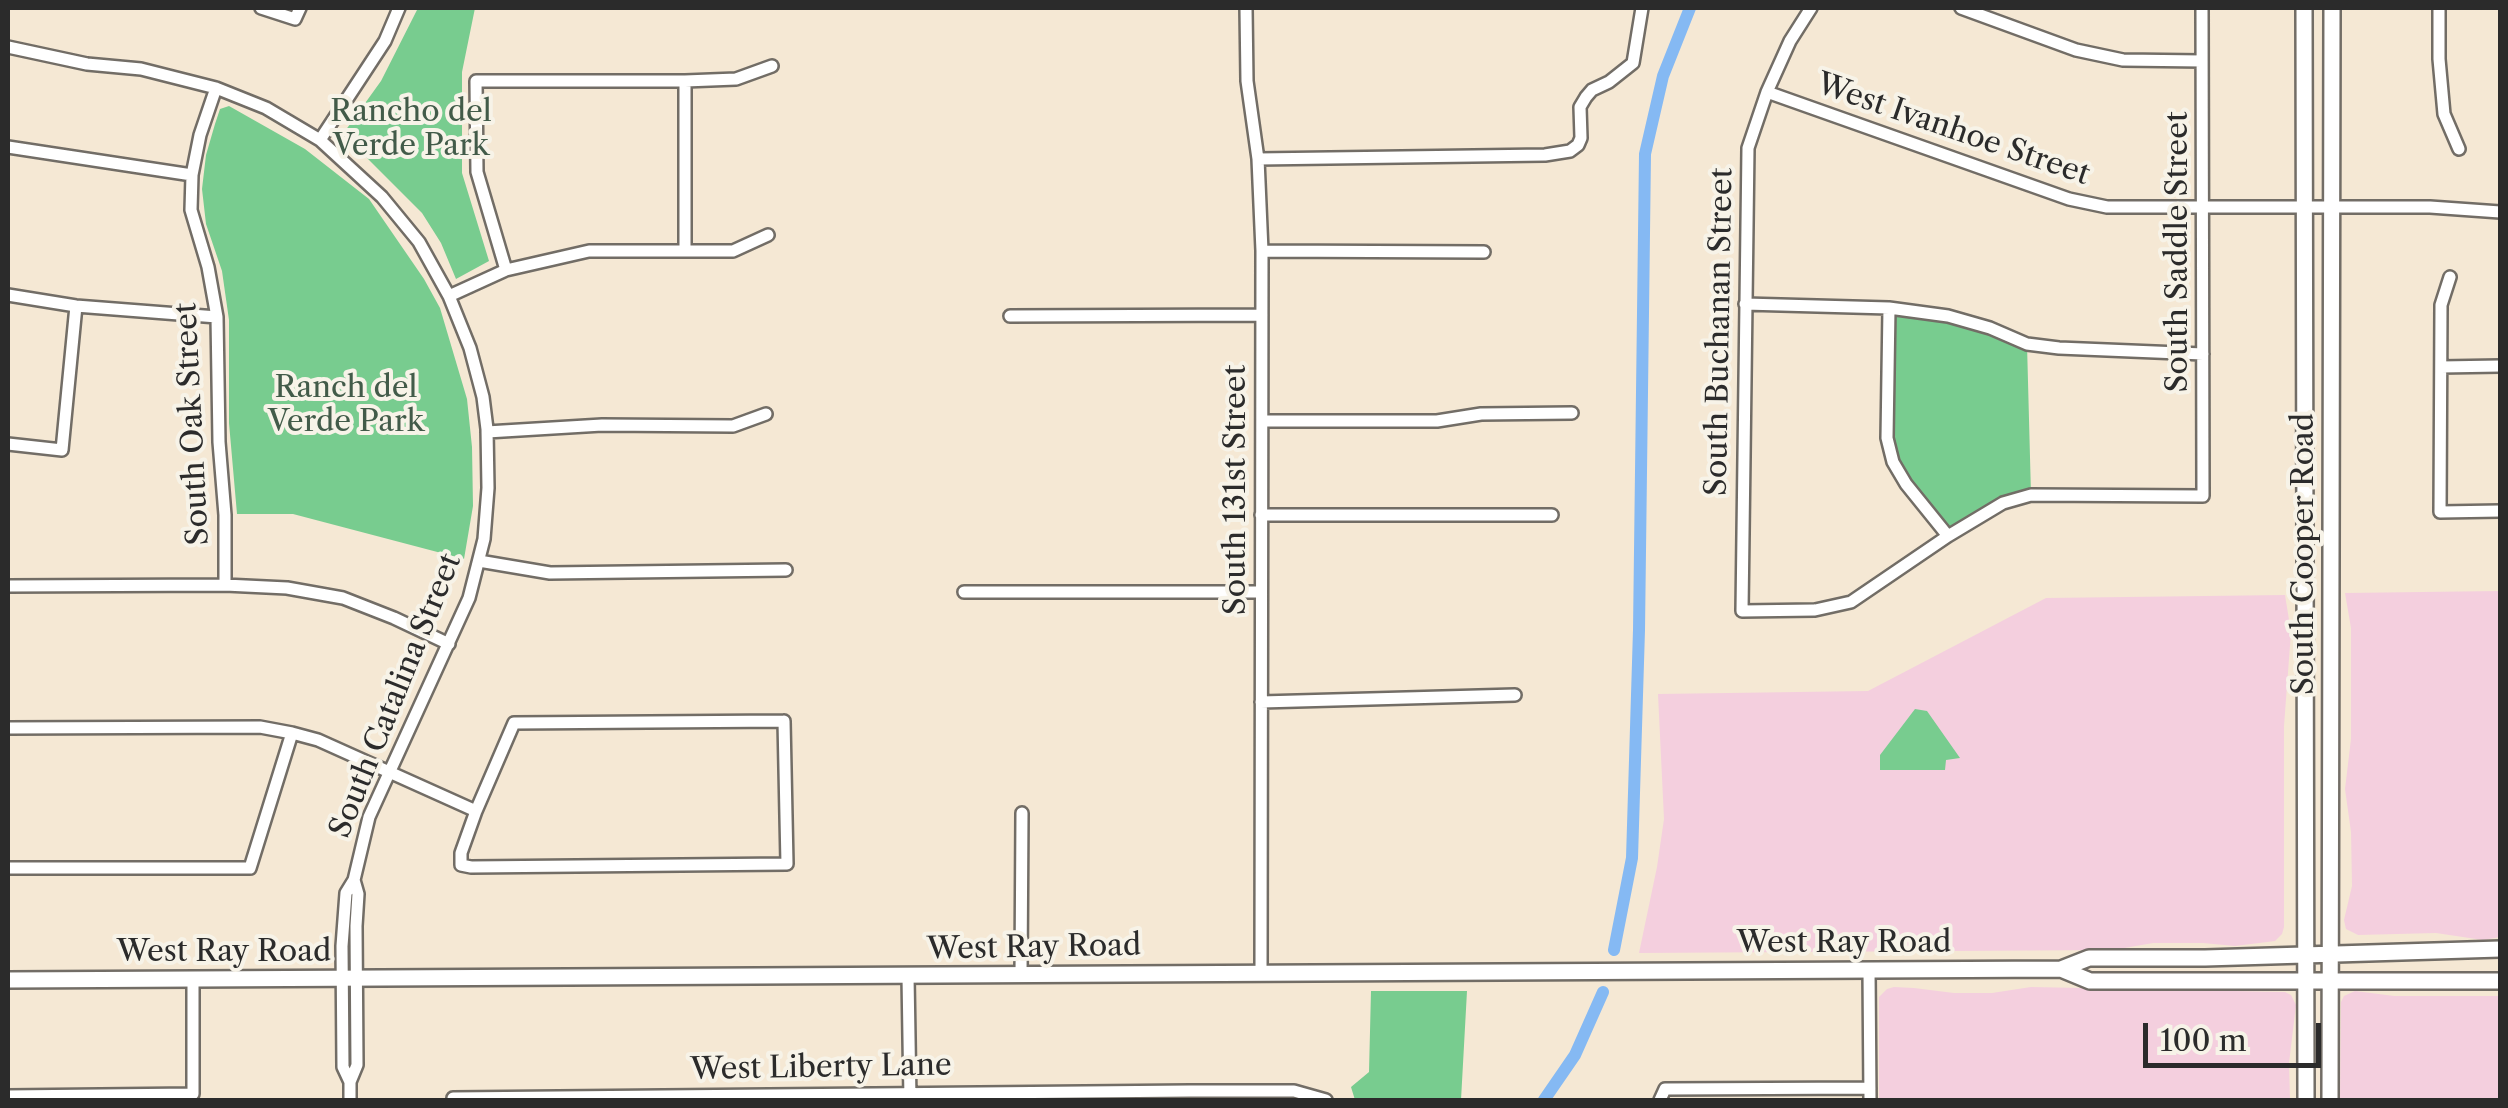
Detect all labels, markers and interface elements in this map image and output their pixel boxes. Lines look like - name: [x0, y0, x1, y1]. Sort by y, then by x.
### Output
- street label: West Ivanhoe Street: [1812, 66, 2094, 194]
- park label: Rancho del Verde Park: [330, 94, 492, 164]
- street label: South Saddle Street: [2160, 111, 2196, 393]
- street label: South Buchanan Street: [1699, 168, 1741, 496]
- street label: South Oak Street: [169, 302, 217, 546]
- street label: South 131st Street: [1218, 365, 1254, 615]
- park label: Ranch del Verde Park: [268, 370, 424, 440]
- street label: South Cooper Road: [2286, 413, 2322, 695]
- street label: South Catalina Street: [323, 549, 469, 843]
- street label: West Ray Road: [1737, 925, 1951, 961]
- street label: West Ray Road: [926, 928, 1142, 968]
- street label: West Ray Road: [117, 934, 331, 970]
- scale bar: [2148, 1003, 2326, 1065]
- text: 100 m: [2160, 1022, 2247, 1059]
- street label: West Liberty Lane: [690, 1048, 952, 1088]

